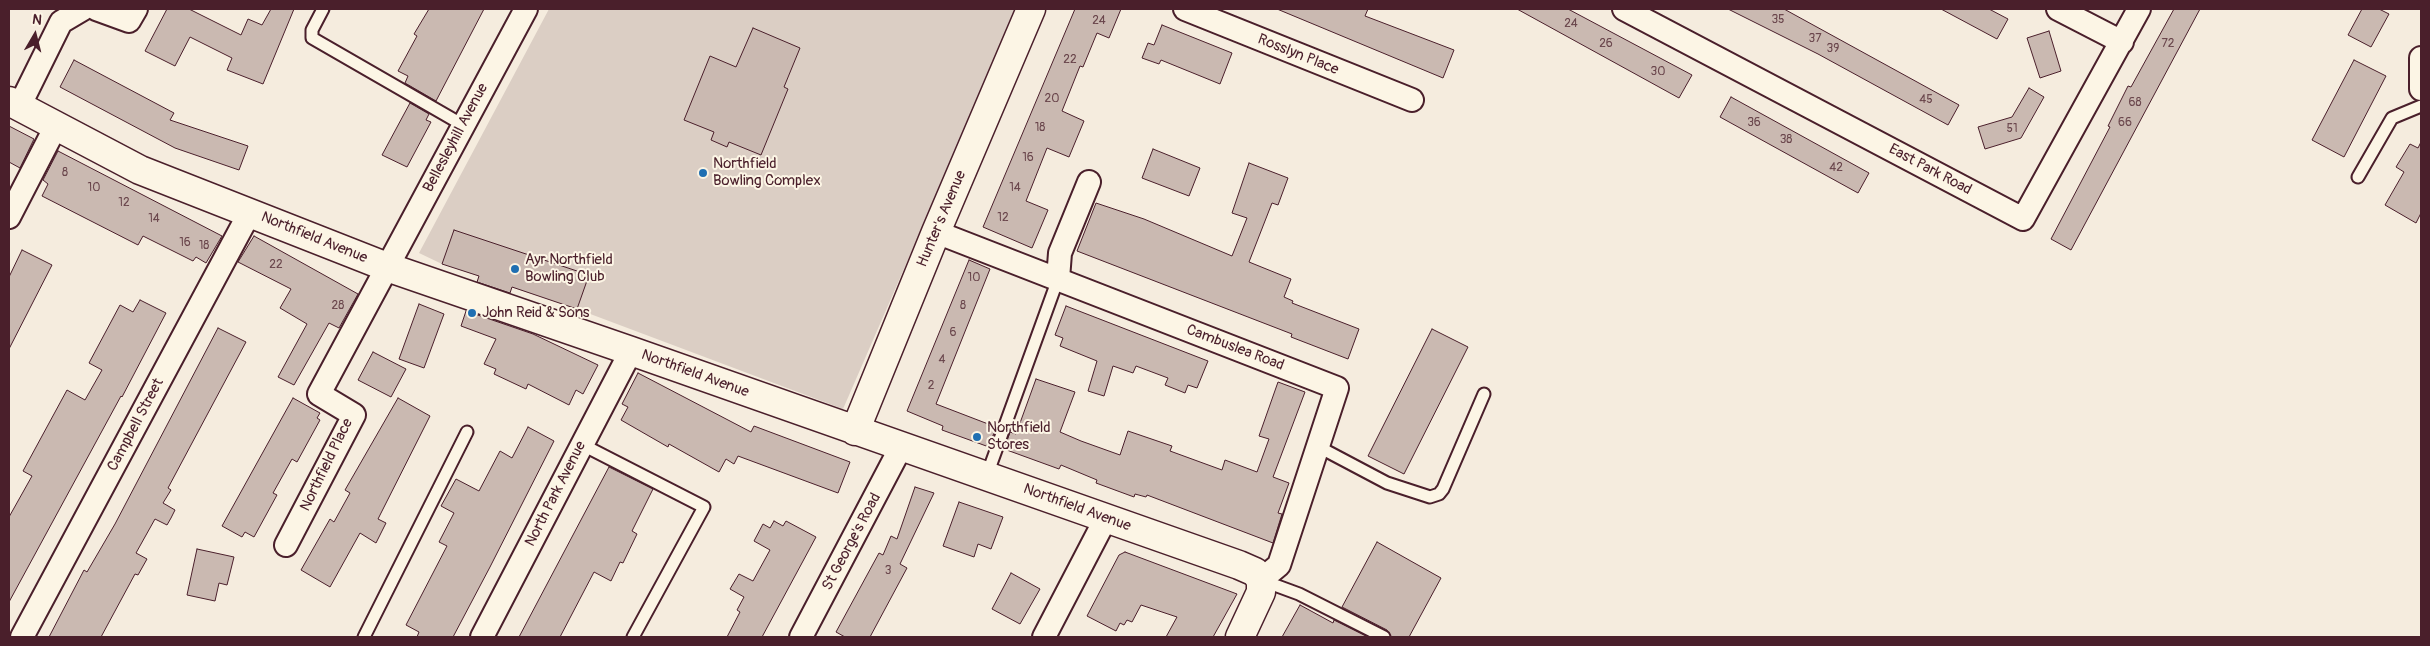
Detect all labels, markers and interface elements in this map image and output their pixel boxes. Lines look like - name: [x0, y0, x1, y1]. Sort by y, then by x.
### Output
- north arrow: [10, 10, 60, 60]
- text: N: [31, 11, 43, 29]
- house number: 35: [1771, 13, 1785, 27]
- house number: 24: [1092, 14, 1106, 28]
- house number: 24: [1564, 17, 1578, 31]
- street label: Rosslyn Place: [1255, 31, 1341, 79]
- house number: 37: [1808, 32, 1822, 46]
- house number: 26: [1599, 37, 1613, 51]
- house number: 72: [2161, 37, 2175, 51]
- house number: 39: [1827, 42, 1839, 56]
- house number: 22: [1063, 53, 1077, 67]
- house number: 30: [1651, 65, 1665, 79]
- street label: Bellesleyhill Avenue: [420, 80, 492, 196]
- house number: 20: [1045, 92, 1059, 106]
- house number: 45: [1919, 93, 1933, 107]
- house number: 68: [2128, 96, 2142, 110]
- house number: 36: [1747, 116, 1761, 130]
- house number: 66: [2118, 116, 2132, 130]
- house number: 18: [1035, 121, 1045, 135]
- house number: 51: [2006, 122, 2018, 136]
- house number: 38: [1780, 133, 1792, 147]
- street label: East Park Road: [1885, 141, 1975, 199]
- house number: 16: [1022, 151, 1034, 165]
- place label: Northfield Bowling Complex: [713, 155, 821, 190]
- house number: 42: [1829, 161, 1843, 175]
- house number: 8: [62, 166, 68, 180]
- marker: Northfield Bowling Complex: [697, 167, 709, 179]
- street label: Hunter's Avenue: [914, 168, 970, 270]
- house number: 10: [88, 181, 100, 195]
- house number: 14: [1009, 181, 1021, 195]
- house number: 12: [118, 196, 130, 210]
- street label: Northfield Avenue: [258, 208, 370, 268]
- house number: 12: [997, 211, 1009, 225]
- house number: 14: [148, 212, 160, 226]
- house number: 16: [179, 236, 191, 250]
- house number: 18: [199, 239, 209, 253]
- place label: Ayr Northfield Bowling Club: [525, 251, 613, 286]
- house number: 22: [269, 258, 283, 272]
- marker: Ayr Northfield Bowling Club: [509, 263, 521, 275]
- house number: 10: [968, 271, 980, 285]
- house number: 28: [332, 299, 344, 313]
- house number: 8: [960, 299, 966, 313]
- place label: John Reid & Sons: [482, 304, 590, 322]
- marker: John Reid & Sons: [466, 307, 478, 319]
- street label: Cambuslea Road: [1183, 321, 1287, 375]
- house number: 6: [950, 326, 956, 340]
- street label: Northfield Avenue: [639, 346, 751, 402]
- house number: 4: [939, 353, 945, 367]
- street label: Campbell Street: [104, 376, 168, 474]
- house number: 2: [928, 379, 934, 393]
- street label: Northfield Place: [297, 416, 357, 514]
- place label: Northfield Stores: [987, 419, 1051, 454]
- marker: Northfield Stores: [971, 431, 983, 443]
- street label: North Park Avenue: [522, 438, 590, 550]
- street label: Northfield Avenue: [1021, 480, 1133, 536]
- street label: St George's Road: [819, 490, 885, 594]
- house number: 3: [885, 564, 891, 578]

